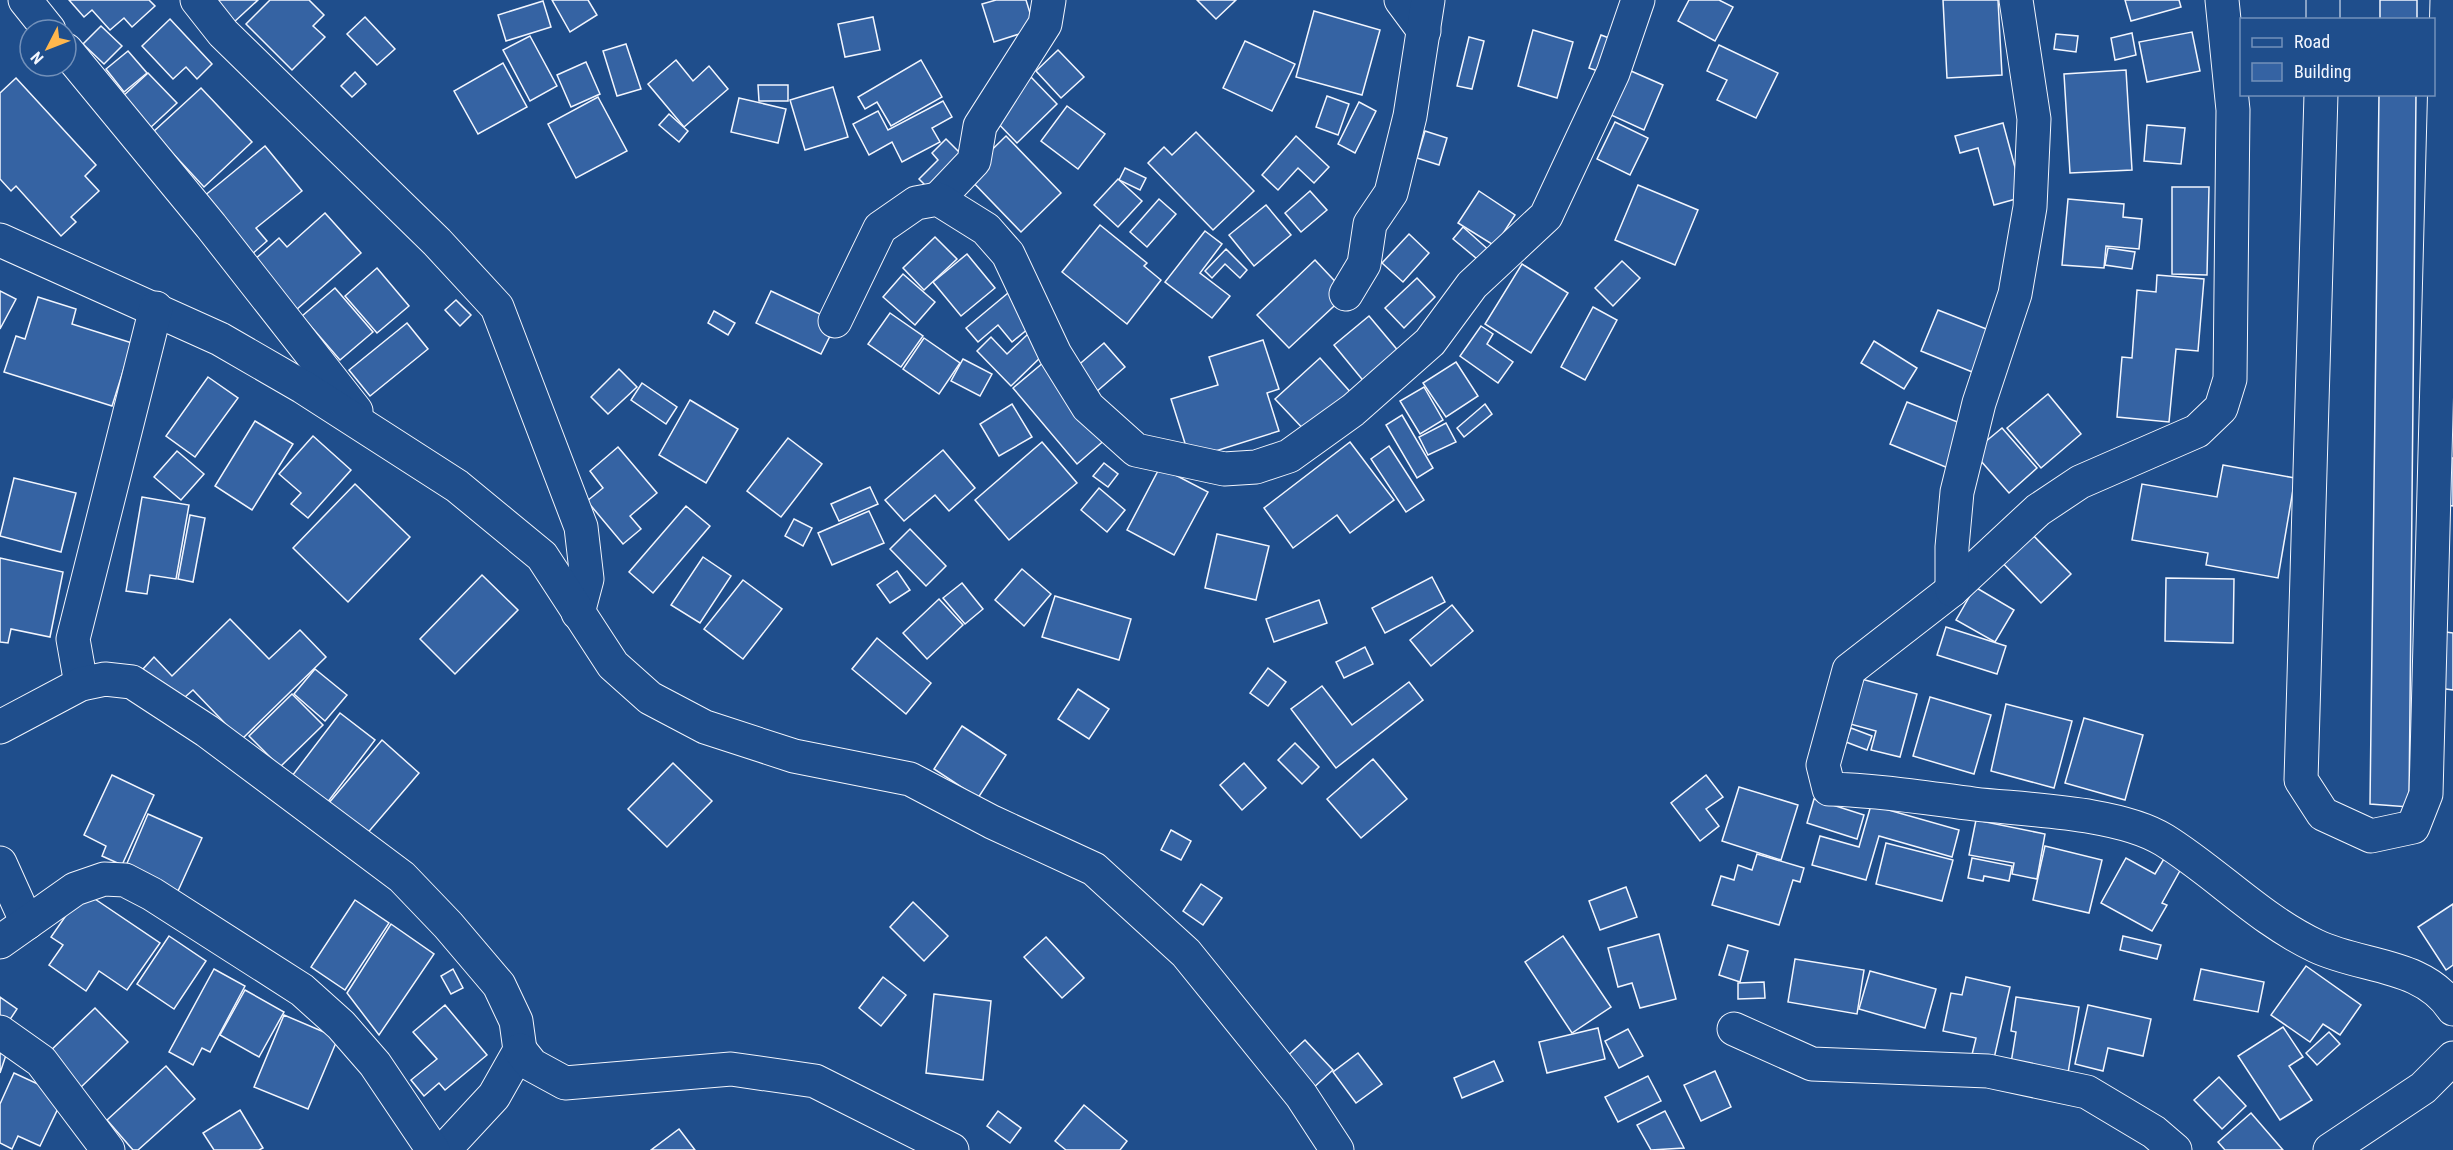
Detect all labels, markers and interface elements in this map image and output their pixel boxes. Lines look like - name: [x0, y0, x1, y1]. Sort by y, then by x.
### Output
- north arrow: [18, 18, 78, 78]
- legend: [2240, 18, 2435, 96]
- text: Road: [2294, 31, 2330, 52]
- text: N: [27, 48, 48, 68]
- text: Building: [2294, 61, 2351, 82]

